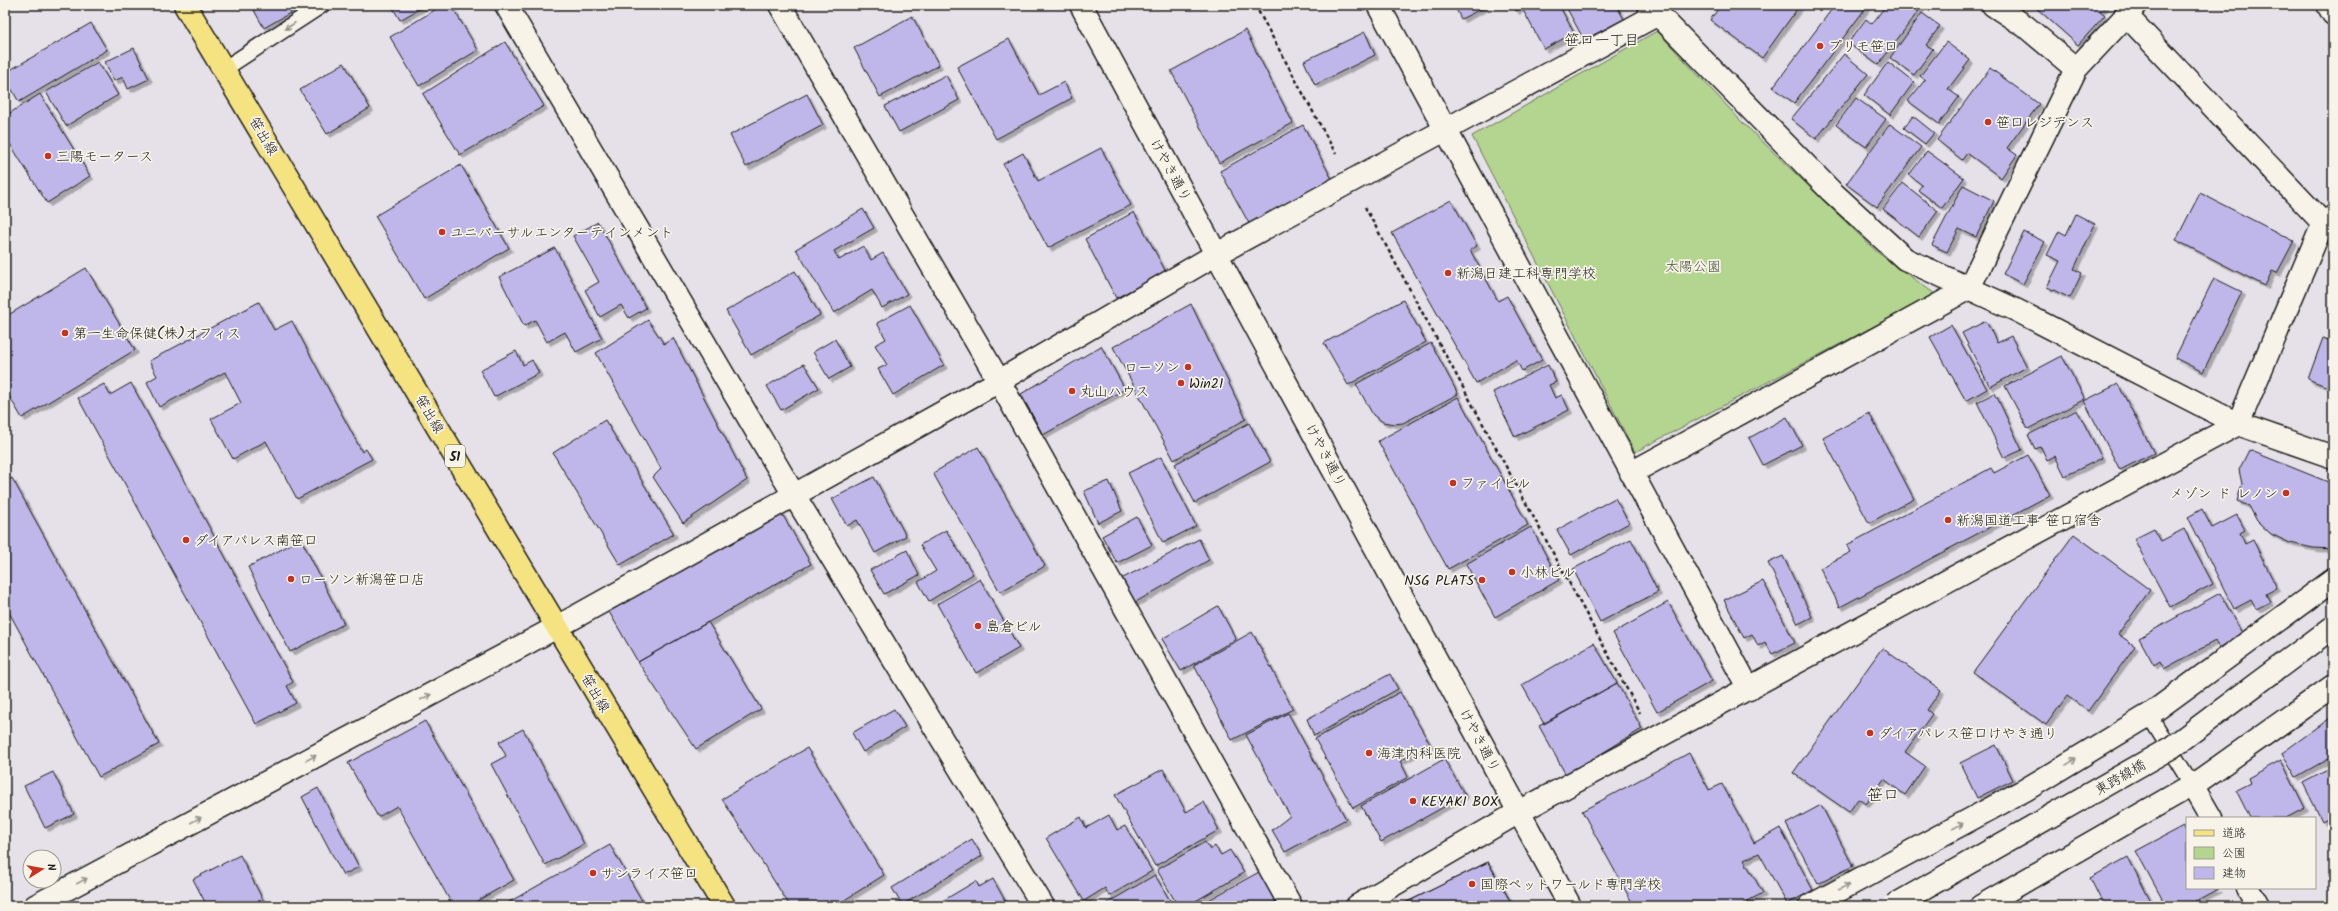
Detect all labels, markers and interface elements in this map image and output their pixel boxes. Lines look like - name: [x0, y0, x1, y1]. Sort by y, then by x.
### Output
- one-way arrow: [285, 22, 296, 30]
- district label: 笹口一丁目: [1564, 29, 1640, 53]
- place label: プリモ笹口: [1828, 36, 1898, 58]
- marker: プリモ笹口: [1815, 41, 1825, 51]
- place label: 笹口レジデンス: [1996, 112, 2094, 134]
- street label: 笹出線: [243, 113, 283, 160]
- marker: 笹口レジデンス: [1983, 117, 1993, 127]
- street label: けやき通り: [1144, 135, 1197, 206]
- place label: 三陽モータース: [56, 146, 153, 168]
- marker: 三陽モータース: [43, 151, 53, 161]
- place label: ユニバーサルエンターテインメント: [450, 222, 673, 244]
- marker: ユニバーサルエンターテインメント: [437, 227, 447, 237]
- park label: 太陽公園: [1665, 256, 1721, 278]
- place label: 新潟日建工科専門学校: [1456, 263, 1596, 285]
- marker: 新潟日建工科専門学校: [1443, 268, 1453, 278]
- place label: 第一生命保健(株)オフィス: [73, 323, 241, 345]
- marker: 第一生命保健(株)オフィス: [60, 328, 70, 338]
- place label: ローソン: [1124, 357, 1180, 379]
- marker: ローソン: [1183, 362, 1193, 372]
- place label: Win21: [1189, 373, 1223, 395]
- marker: Win21: [1176, 378, 1186, 388]
- place label: 丸山ハウス: [1080, 381, 1149, 403]
- marker: 丸山ハウス: [1067, 386, 1077, 396]
- street label: 笹出線: [409, 391, 449, 438]
- street label: けやき通り: [1299, 419, 1351, 492]
- road number: 51: [445, 445, 465, 467]
- place label: ファイビル: [1461, 473, 1531, 495]
- marker: ファイビル: [1448, 478, 1458, 488]
- place label: メゾン ド レノン: [2170, 483, 2278, 505]
- marker: メゾン ド レノン: [2281, 488, 2291, 498]
- place label: 新潟国道工事 笹口宿舎: [1956, 510, 2102, 532]
- marker: 新潟国道工事 笹口宿舎: [1943, 515, 1953, 525]
- place label: ダイアパレス南笹口: [194, 530, 318, 552]
- marker: ダイアパレス南笹口: [181, 535, 191, 545]
- place label: 小林ビル: [1520, 562, 1576, 584]
- marker: 小林ビル: [1507, 567, 1517, 577]
- place label: ローソン新潟笹口店: [299, 569, 425, 591]
- place label: NSG PLATS: [1404, 570, 1475, 592]
- marker: ローソン新潟笹口店: [286, 574, 296, 584]
- marker: NSG PLATS: [1477, 575, 1487, 585]
- place label: 島倉ビル: [986, 616, 1042, 638]
- marker: 島倉ビル: [973, 621, 983, 631]
- street label: 笹出線: [575, 670, 615, 717]
- one-way arrow: [419, 693, 431, 700]
- street label: けやき通り: [1453, 704, 1505, 777]
- place label: ダイアパレス笹口けやき通り: [1878, 723, 2058, 745]
- marker: ダイアパレス笹口けやき通り: [1865, 728, 1875, 738]
- place label: 海津内科医院: [1377, 743, 1461, 765]
- marker: 海津内科医院: [1364, 748, 1374, 758]
- one-way arrow: [305, 754, 317, 762]
- street label: 東跨線橋: [2091, 754, 2150, 801]
- one-way arrow: [2065, 757, 2077, 765]
- district label: 笹口: [1867, 783, 1899, 808]
- place label: KEYAKI BOX: [1421, 791, 1499, 813]
- marker: KEYAKI BOX: [1408, 796, 1418, 806]
- one-way arrow: [190, 815, 202, 823]
- legend: [2186, 817, 2316, 889]
- one-way arrow: [1952, 821, 1964, 829]
- text: 道路: [2222, 824, 2246, 843]
- text: 公園: [2222, 844, 2246, 863]
- north arrow: [22, 849, 62, 889]
- text: N: [41, 862, 60, 872]
- place label: サンライズ笹口: [601, 863, 698, 885]
- text: 建物: [2222, 864, 2246, 883]
- marker: サンライズ笹口: [588, 868, 598, 878]
- place label: 国際ペットワールド専門学校: [1480, 874, 1661, 896]
- one-way arrow: [76, 877, 88, 884]
- marker: 国際ペットワールド専門学校: [1467, 879, 1477, 889]
- one-way arrow: [1838, 883, 1850, 891]

